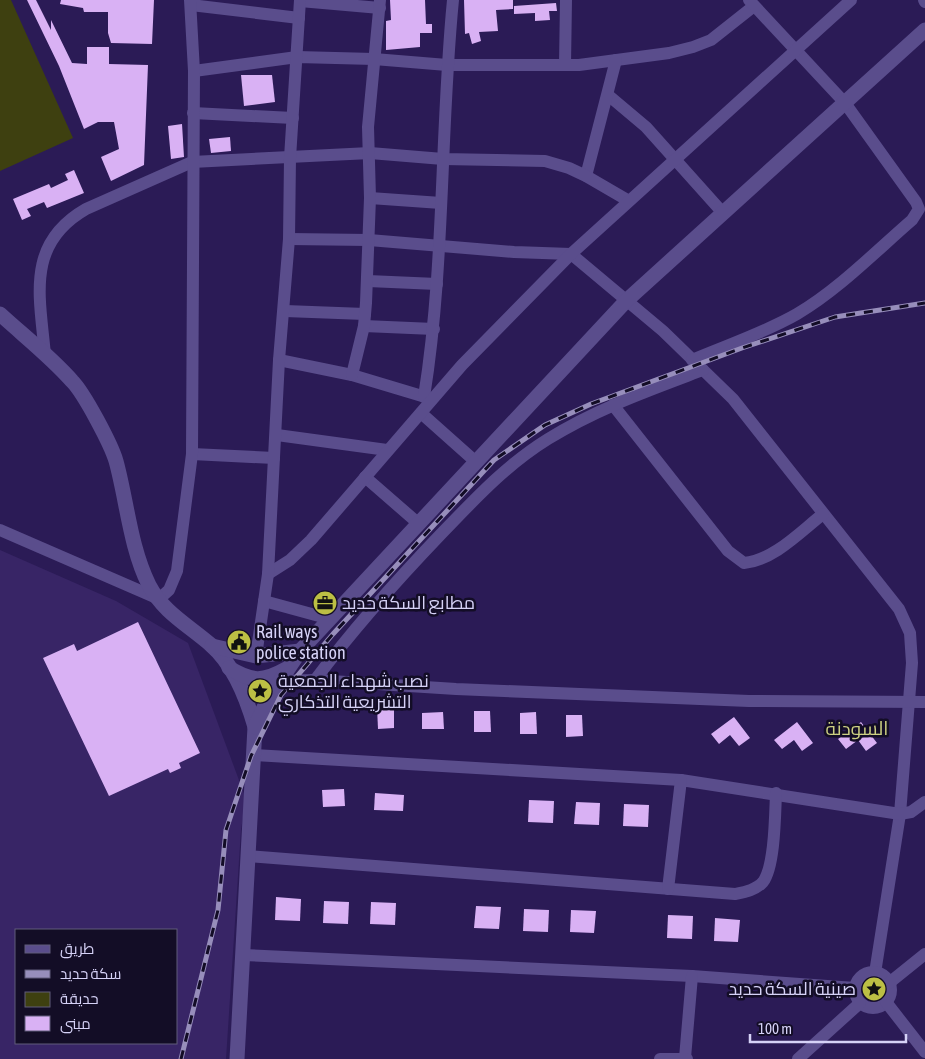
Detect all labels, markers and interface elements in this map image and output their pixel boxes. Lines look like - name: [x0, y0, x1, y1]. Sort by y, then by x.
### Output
- office icon: مطابع السكة حديد: [312, 590, 338, 616]
- place label: مطابع السكة حديد: [342, 592, 475, 615]
- place label: Rail ways police station: [256, 621, 346, 663]
- public building icon: Rail ways police station: [226, 629, 252, 655]
- place label: نصب شهداء الجمعية التشريعية التذكاري: [278, 670, 429, 716]
- place icon: نصب شهداء الجمعية التشريعية التذكاري: [247, 678, 273, 704]
- district label: السودنة: [826, 717, 888, 740]
- legend: [15, 929, 178, 1044]
- text: طريق: [60, 940, 94, 959]
- text: سكة حديد: [60, 965, 121, 982]
- place icon: صينية السكة حديد: [861, 976, 887, 1002]
- place label: صينية السكة حديد: [728, 978, 856, 999]
- text: حديقة: [60, 990, 99, 1007]
- scale bar: [750, 1012, 906, 1044]
- text: مبنى: [60, 1015, 91, 1034]
- text: 100 m: [758, 1020, 792, 1037]

